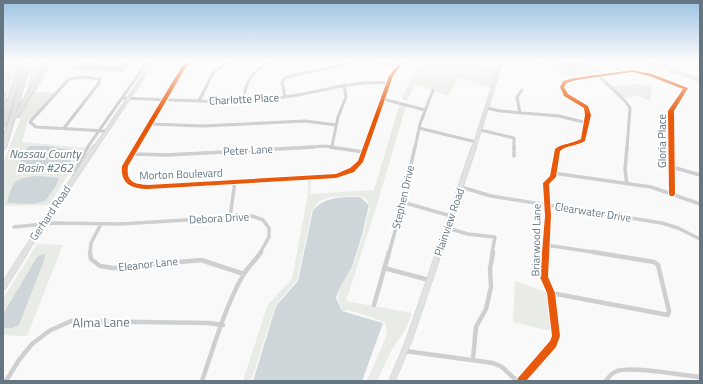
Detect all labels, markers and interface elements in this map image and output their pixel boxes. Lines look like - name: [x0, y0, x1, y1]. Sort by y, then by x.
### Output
- street label: Charlotte Place: [209, 89, 280, 109]
- street label: Gloria Place: [654, 113, 670, 168]
- street label: Peter Lane: [223, 141, 274, 159]
- water label: Nassau County Basin #262: [9, 144, 82, 177]
- street label: Stephen Drive: [388, 163, 418, 230]
- street label: Morton Boulevard: [139, 165, 223, 183]
- street label: Gerhard Road: [26, 182, 74, 244]
- street label: Plainview Road: [430, 186, 468, 258]
- street label: Clearwater Drive: [554, 198, 633, 226]
- street label: Briarwood Lane: [527, 203, 545, 277]
- street label: Debora Drive: [189, 208, 250, 228]
- street label: Eleanor Lane: [117, 253, 179, 275]
- street label: Alma Lane: [72, 312, 130, 332]

